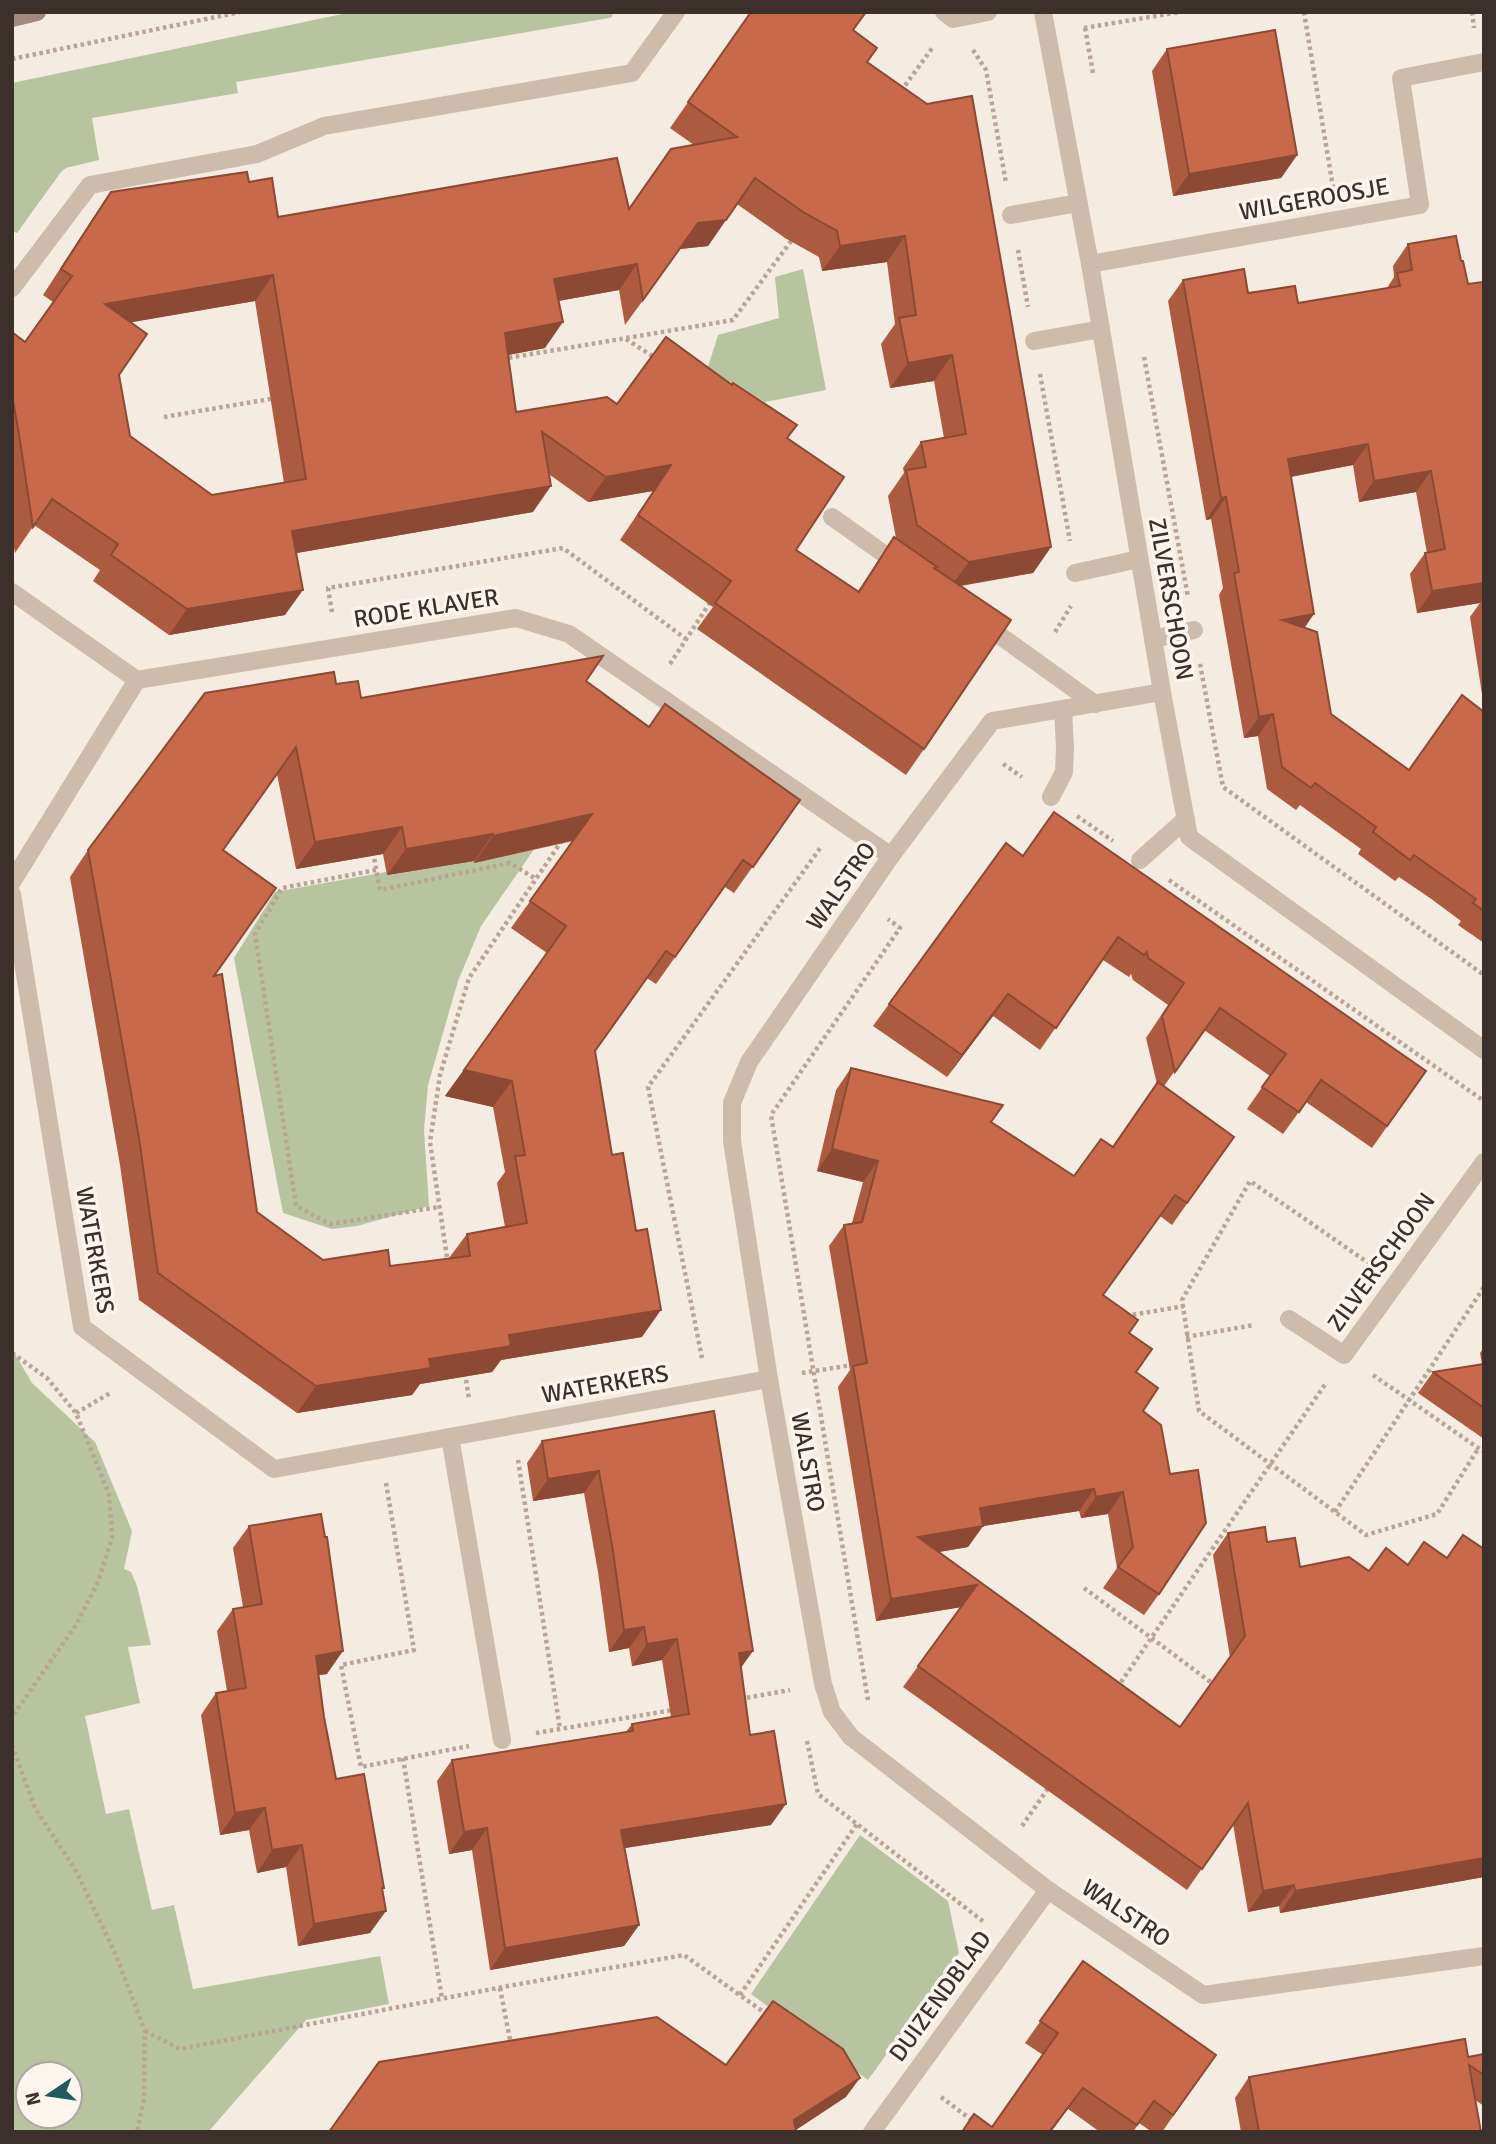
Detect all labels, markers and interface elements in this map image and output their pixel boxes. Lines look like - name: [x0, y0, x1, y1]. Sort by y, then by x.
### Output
- street label: WILGEROOSJE: [1237, 171, 1391, 227]
- street label: ZILVERSCHOON: [1142, 515, 1200, 683]
- street label: RODE KLAVER: [351, 582, 501, 634]
- street label: WALSTRO: [800, 836, 882, 936]
- street label: WATERKERS: [69, 1184, 121, 1316]
- street label: ZILVERSCHOON: [1321, 1187, 1441, 1337]
- street label: WATERKERS: [539, 1358, 671, 1410]
- street label: WALSTRO: [784, 1410, 832, 1514]
- street label: WALSTRO: [1076, 1872, 1176, 1954]
- street label: DUIZENDBLAD: [882, 1925, 998, 2067]
- north arrow: [14, 2060, 84, 2130]
- text: N: [20, 2089, 47, 2108]

